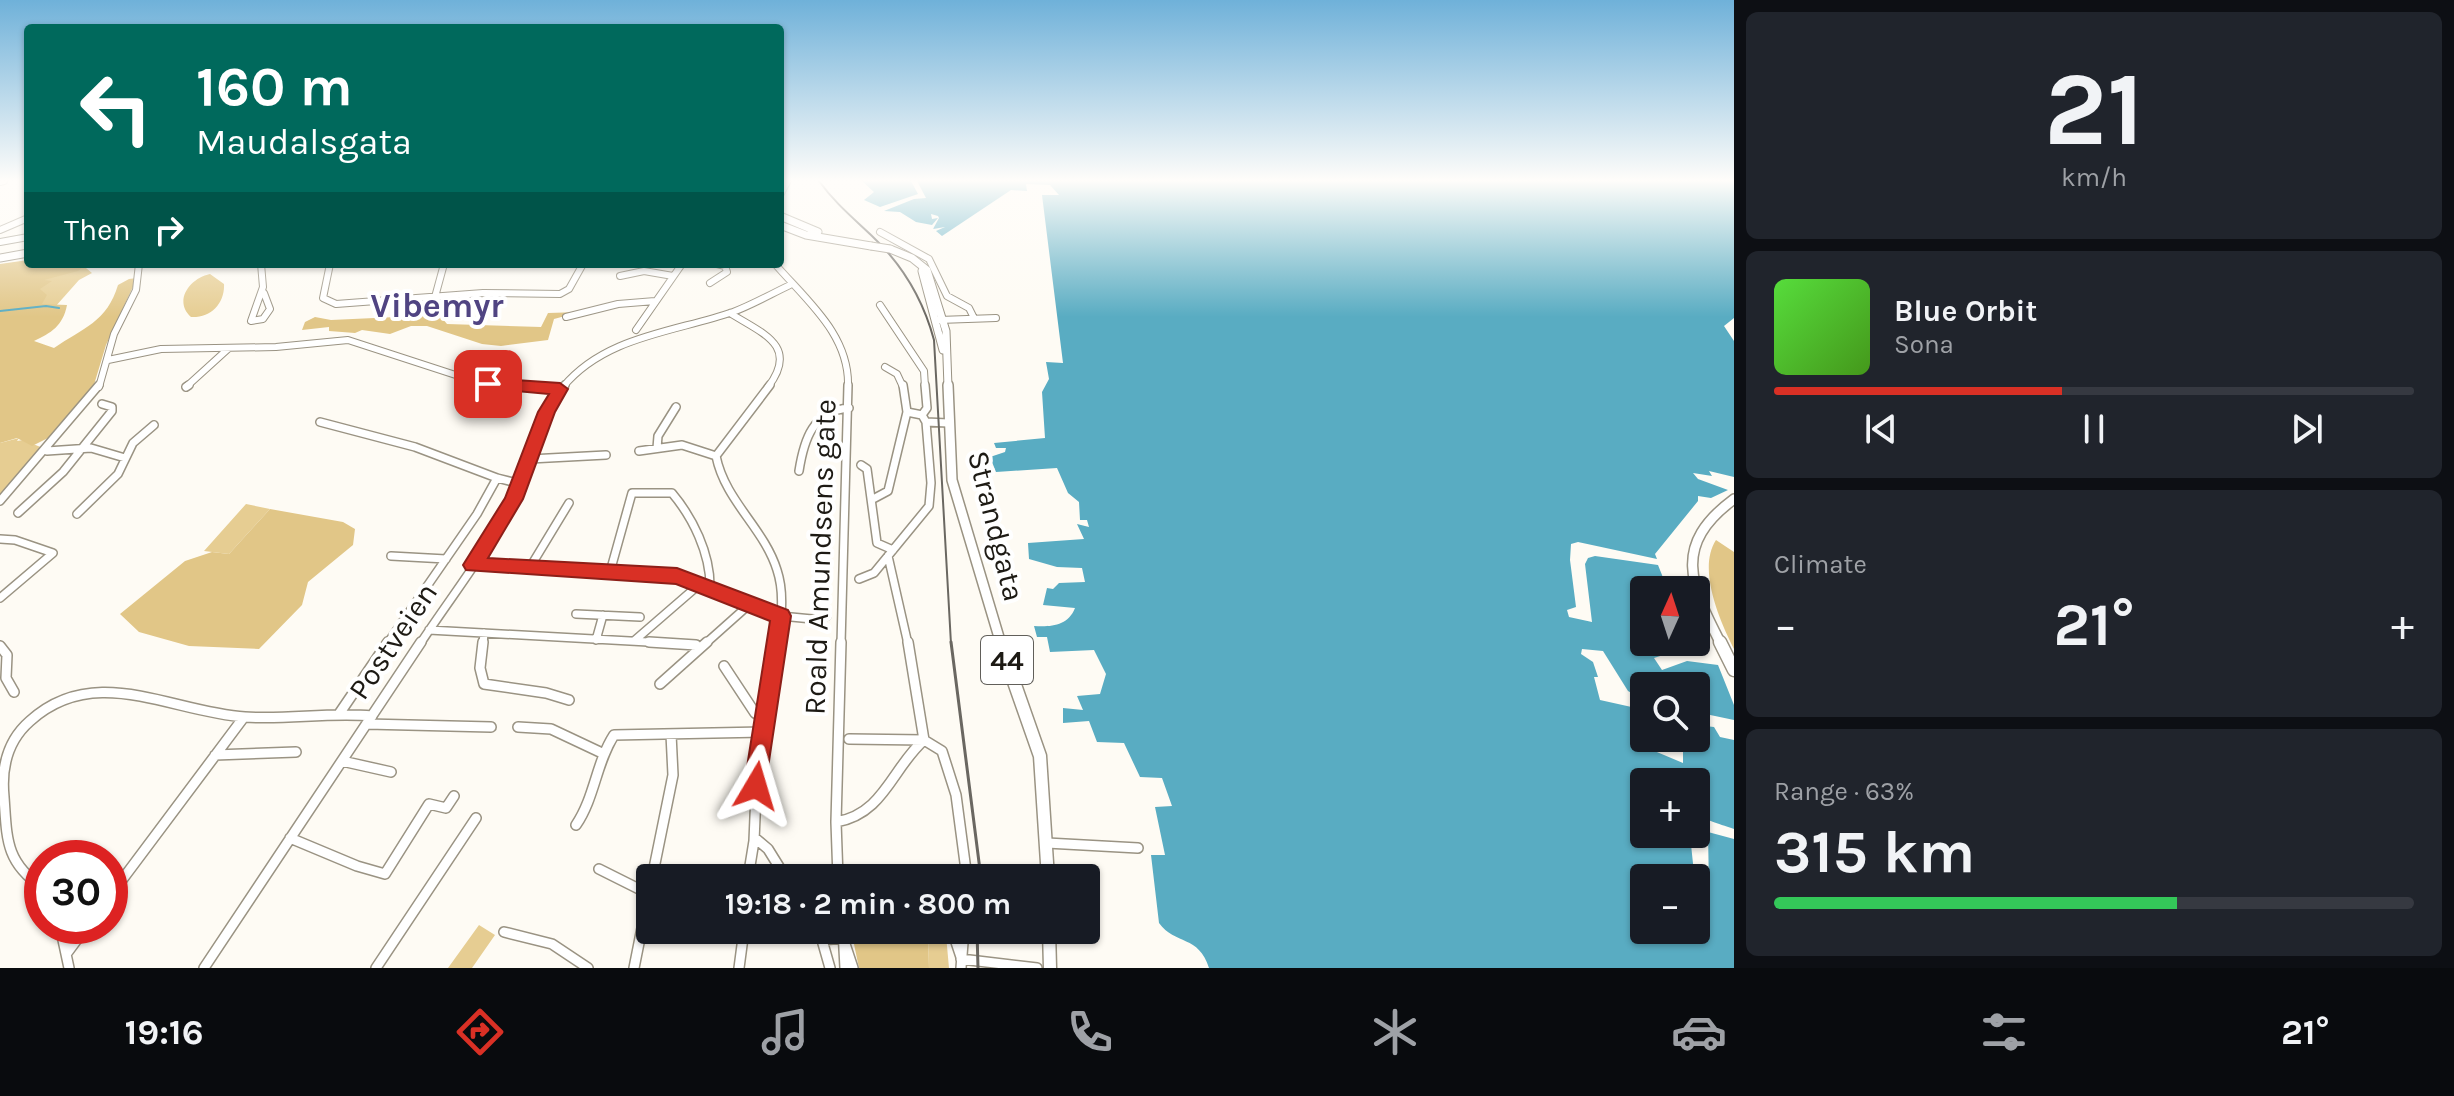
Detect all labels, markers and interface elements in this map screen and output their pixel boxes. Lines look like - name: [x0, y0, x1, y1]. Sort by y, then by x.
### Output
- text: 21: [2044, 49, 2144, 170]
- text: 160 m: [196, 54, 353, 119]
- icon: left: [64, 56, 168, 160]
- text: Maudalsgata: [196, 121, 412, 163]
- text: km/h: [2061, 162, 2127, 193]
- icon: right: [147, 208, 191, 252]
- text: Then: [64, 212, 131, 248]
- district label: Vibemyr: [370, 286, 504, 326]
- text: Blue Orbit: [1894, 293, 2037, 329]
- text: Sona: [1894, 329, 1954, 360]
- pin: [454, 350, 522, 418]
- icon: arrive: [466, 362, 510, 406]
- street label: Roald Amundsens gate: [796, 398, 844, 716]
- icon: previous: [1859, 407, 1903, 451]
- icon: pause: [2072, 407, 2116, 451]
- icon: next: [2285, 407, 2329, 451]
- street label: Strandgata: [960, 447, 1032, 605]
- text: Climate: [1774, 549, 1867, 580]
- street label: Postveien: [341, 576, 445, 706]
- north arrow: [1630, 576, 1710, 656]
- map controls: [1630, 576, 1710, 944]
- text: 21°: [2054, 590, 2135, 660]
- text: −: [1774, 600, 1797, 651]
- text: +: [2391, 600, 2414, 651]
- road number: 44: [981, 636, 1033, 684]
- button: search: [1630, 672, 1710, 752]
- position arrow: [714, 744, 798, 828]
- button: +: [1630, 768, 1710, 848]
- text: Range · 63%: [1774, 776, 1914, 807]
- text: 315 km: [1774, 817, 1975, 887]
- speed limit sign: 30: [24, 840, 128, 944]
- button: −: [1630, 864, 1710, 944]
- text: 19:18 · 2 min · 800 m: [725, 886, 1011, 922]
- icon: directions: [452, 1004, 508, 1060]
- icon: music: [757, 1004, 813, 1060]
- icon: phone: [1062, 1004, 1118, 1060]
- icon: climate: [1367, 1004, 1423, 1060]
- icon: car: [1671, 1004, 1727, 1060]
- icon: filters: [1976, 1004, 2032, 1060]
- text: 19:16: [124, 1011, 204, 1053]
- text: 21°: [2281, 1011, 2330, 1053]

